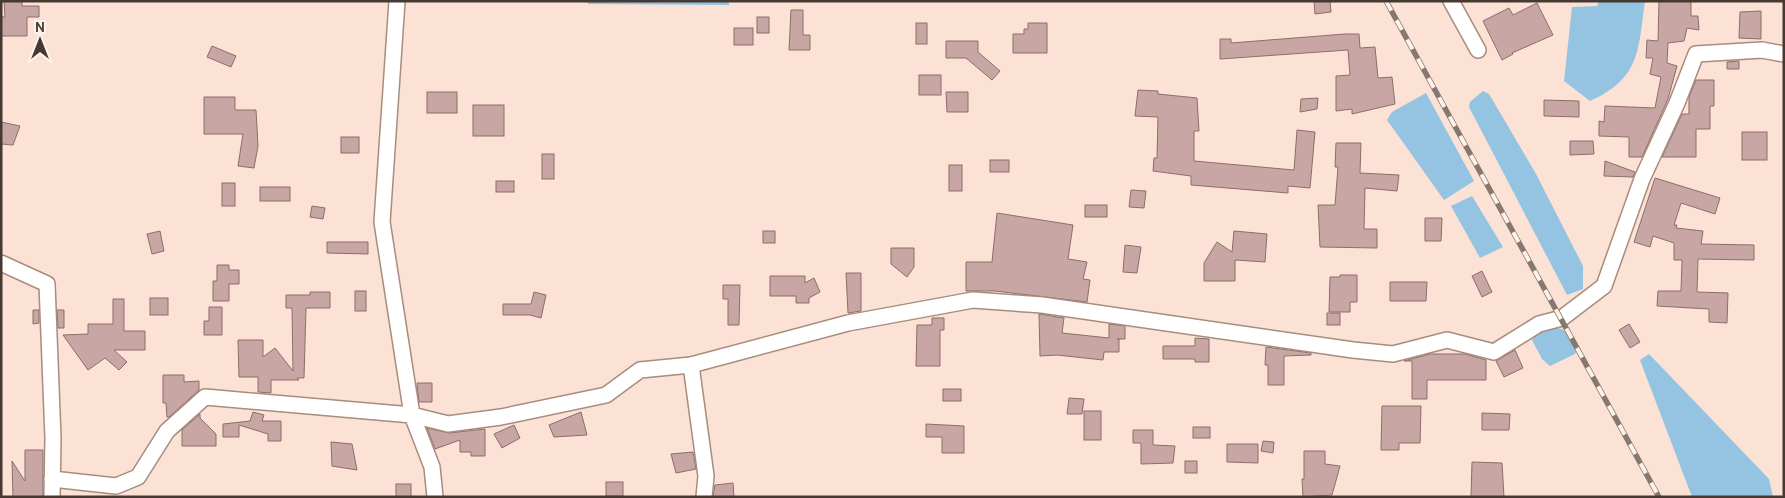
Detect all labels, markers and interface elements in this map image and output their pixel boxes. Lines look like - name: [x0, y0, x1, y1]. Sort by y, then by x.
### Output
- north arrow: [15, 15, 65, 65]
- text: N: [35, 18, 45, 36]

